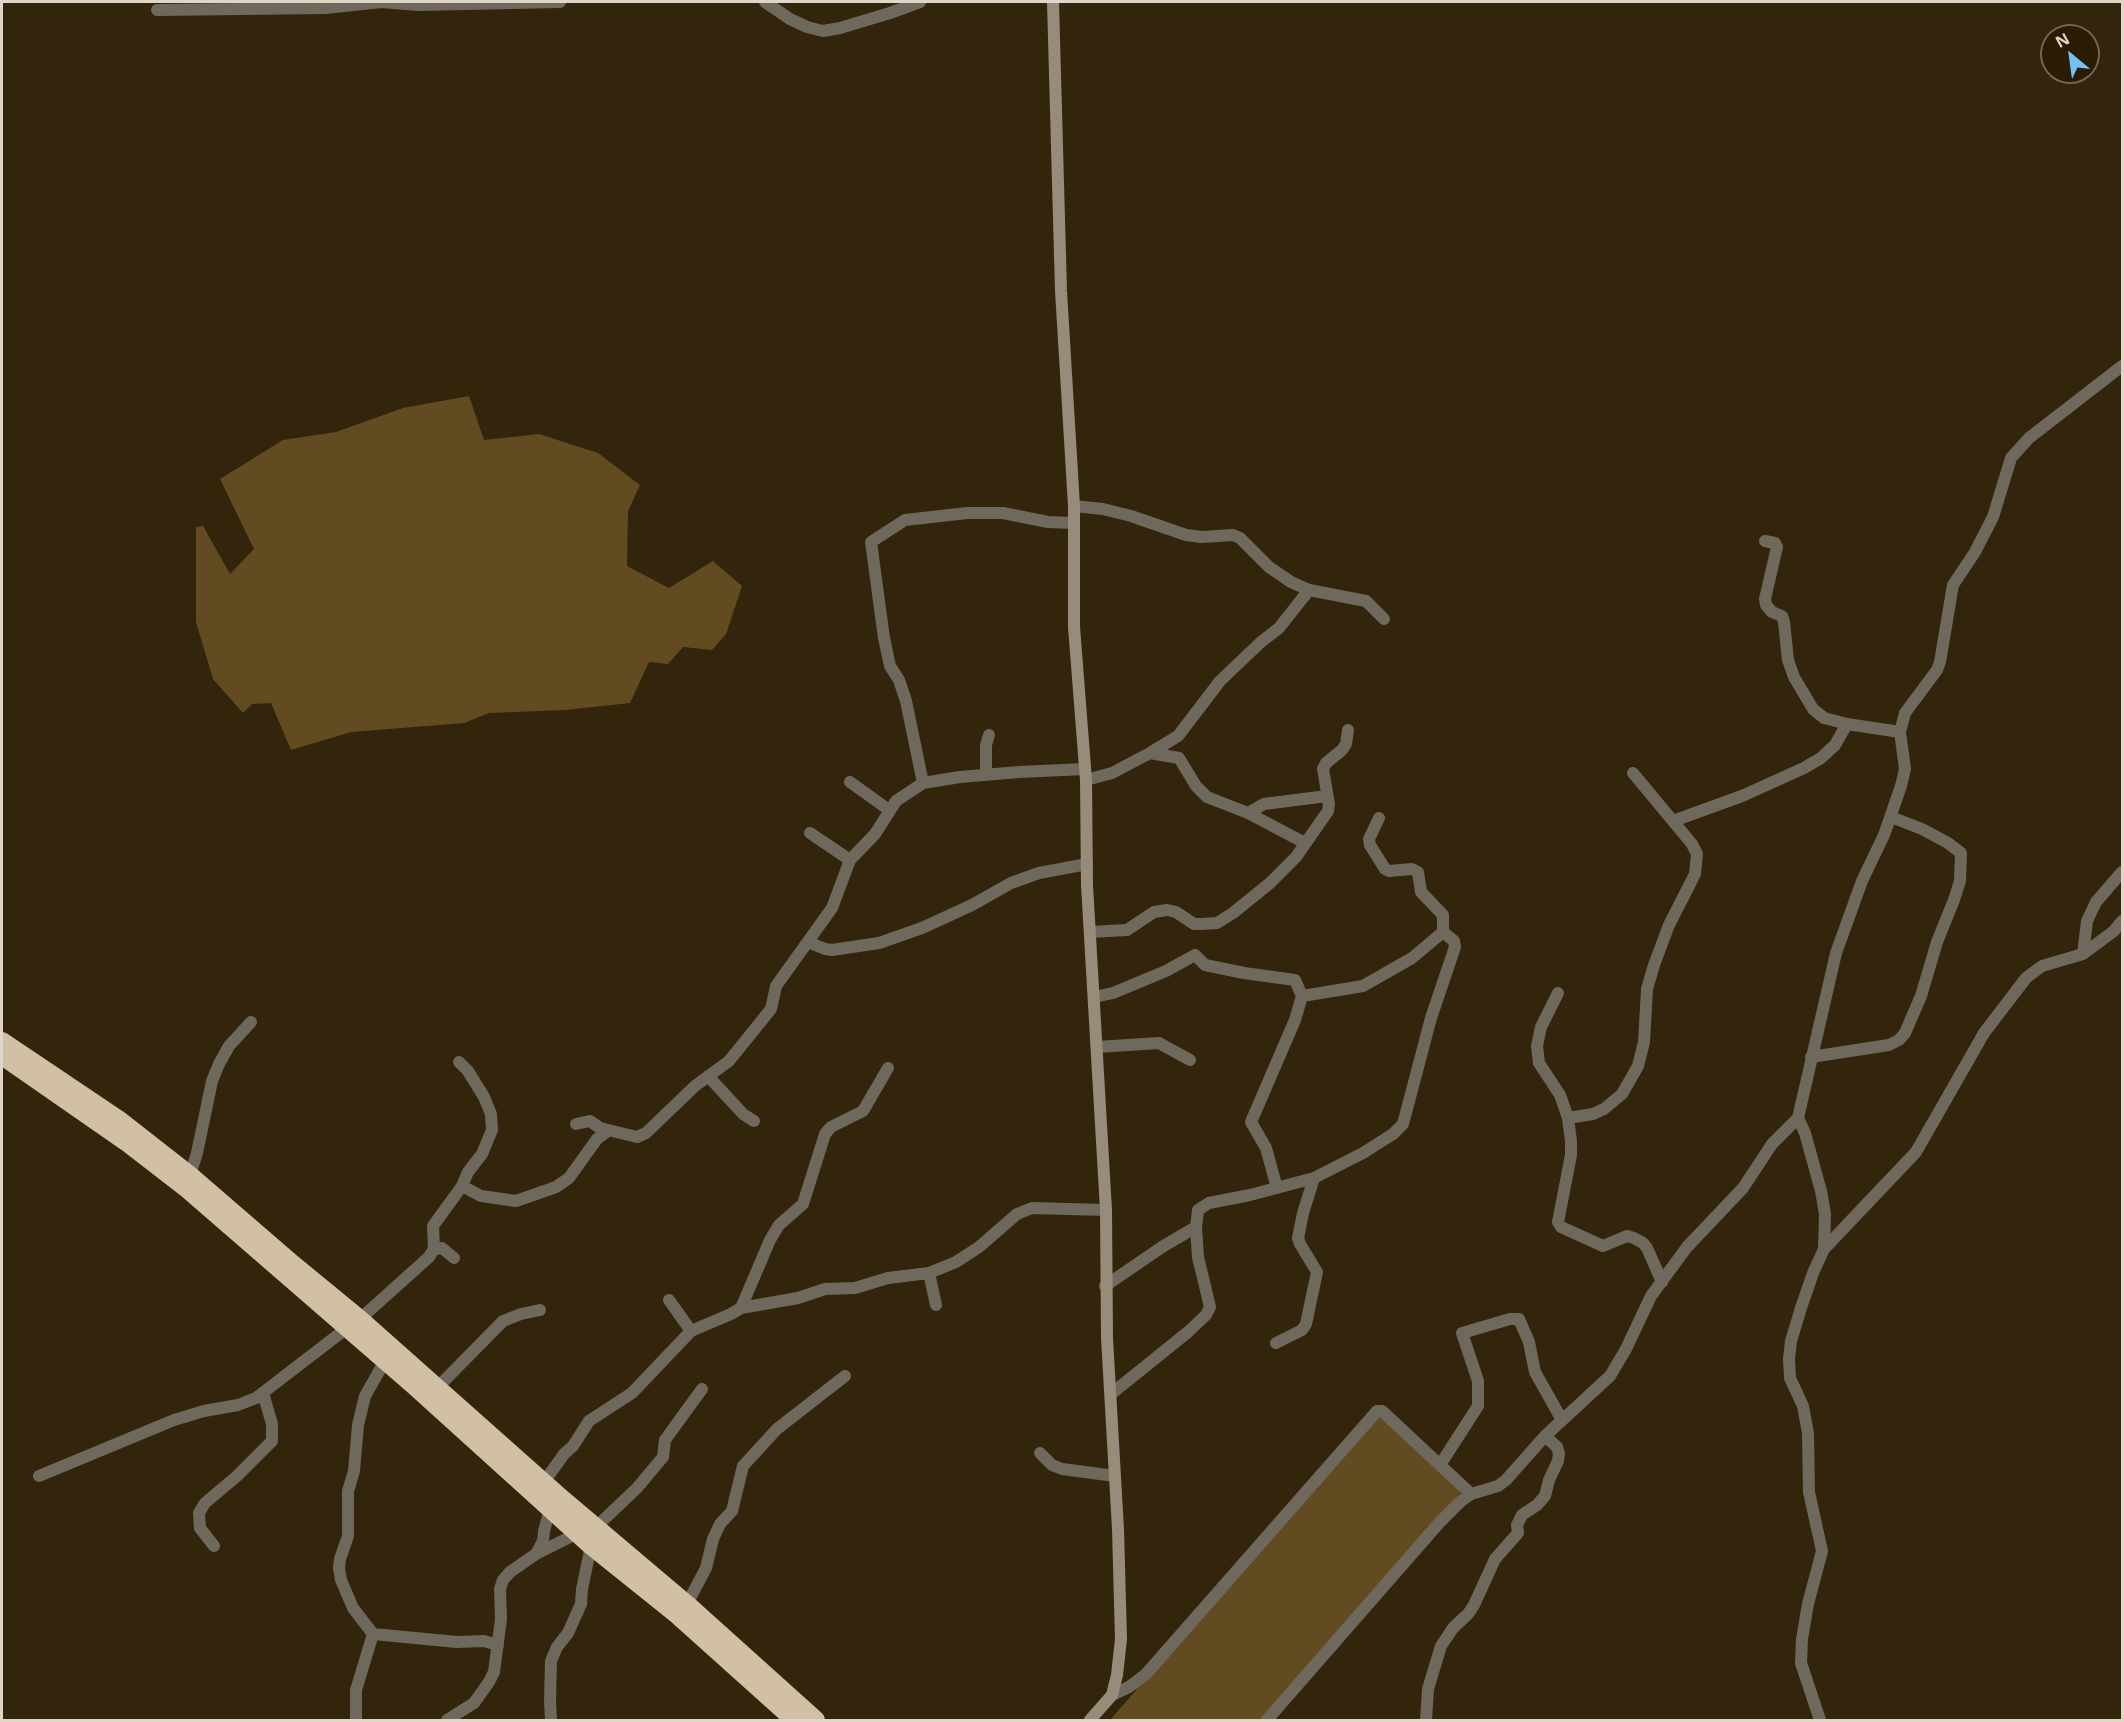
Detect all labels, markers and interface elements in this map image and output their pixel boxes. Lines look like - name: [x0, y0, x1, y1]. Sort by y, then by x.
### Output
- north arrow: [2040, 24, 2100, 84]
- text: N: [2051, 27, 2073, 53]

